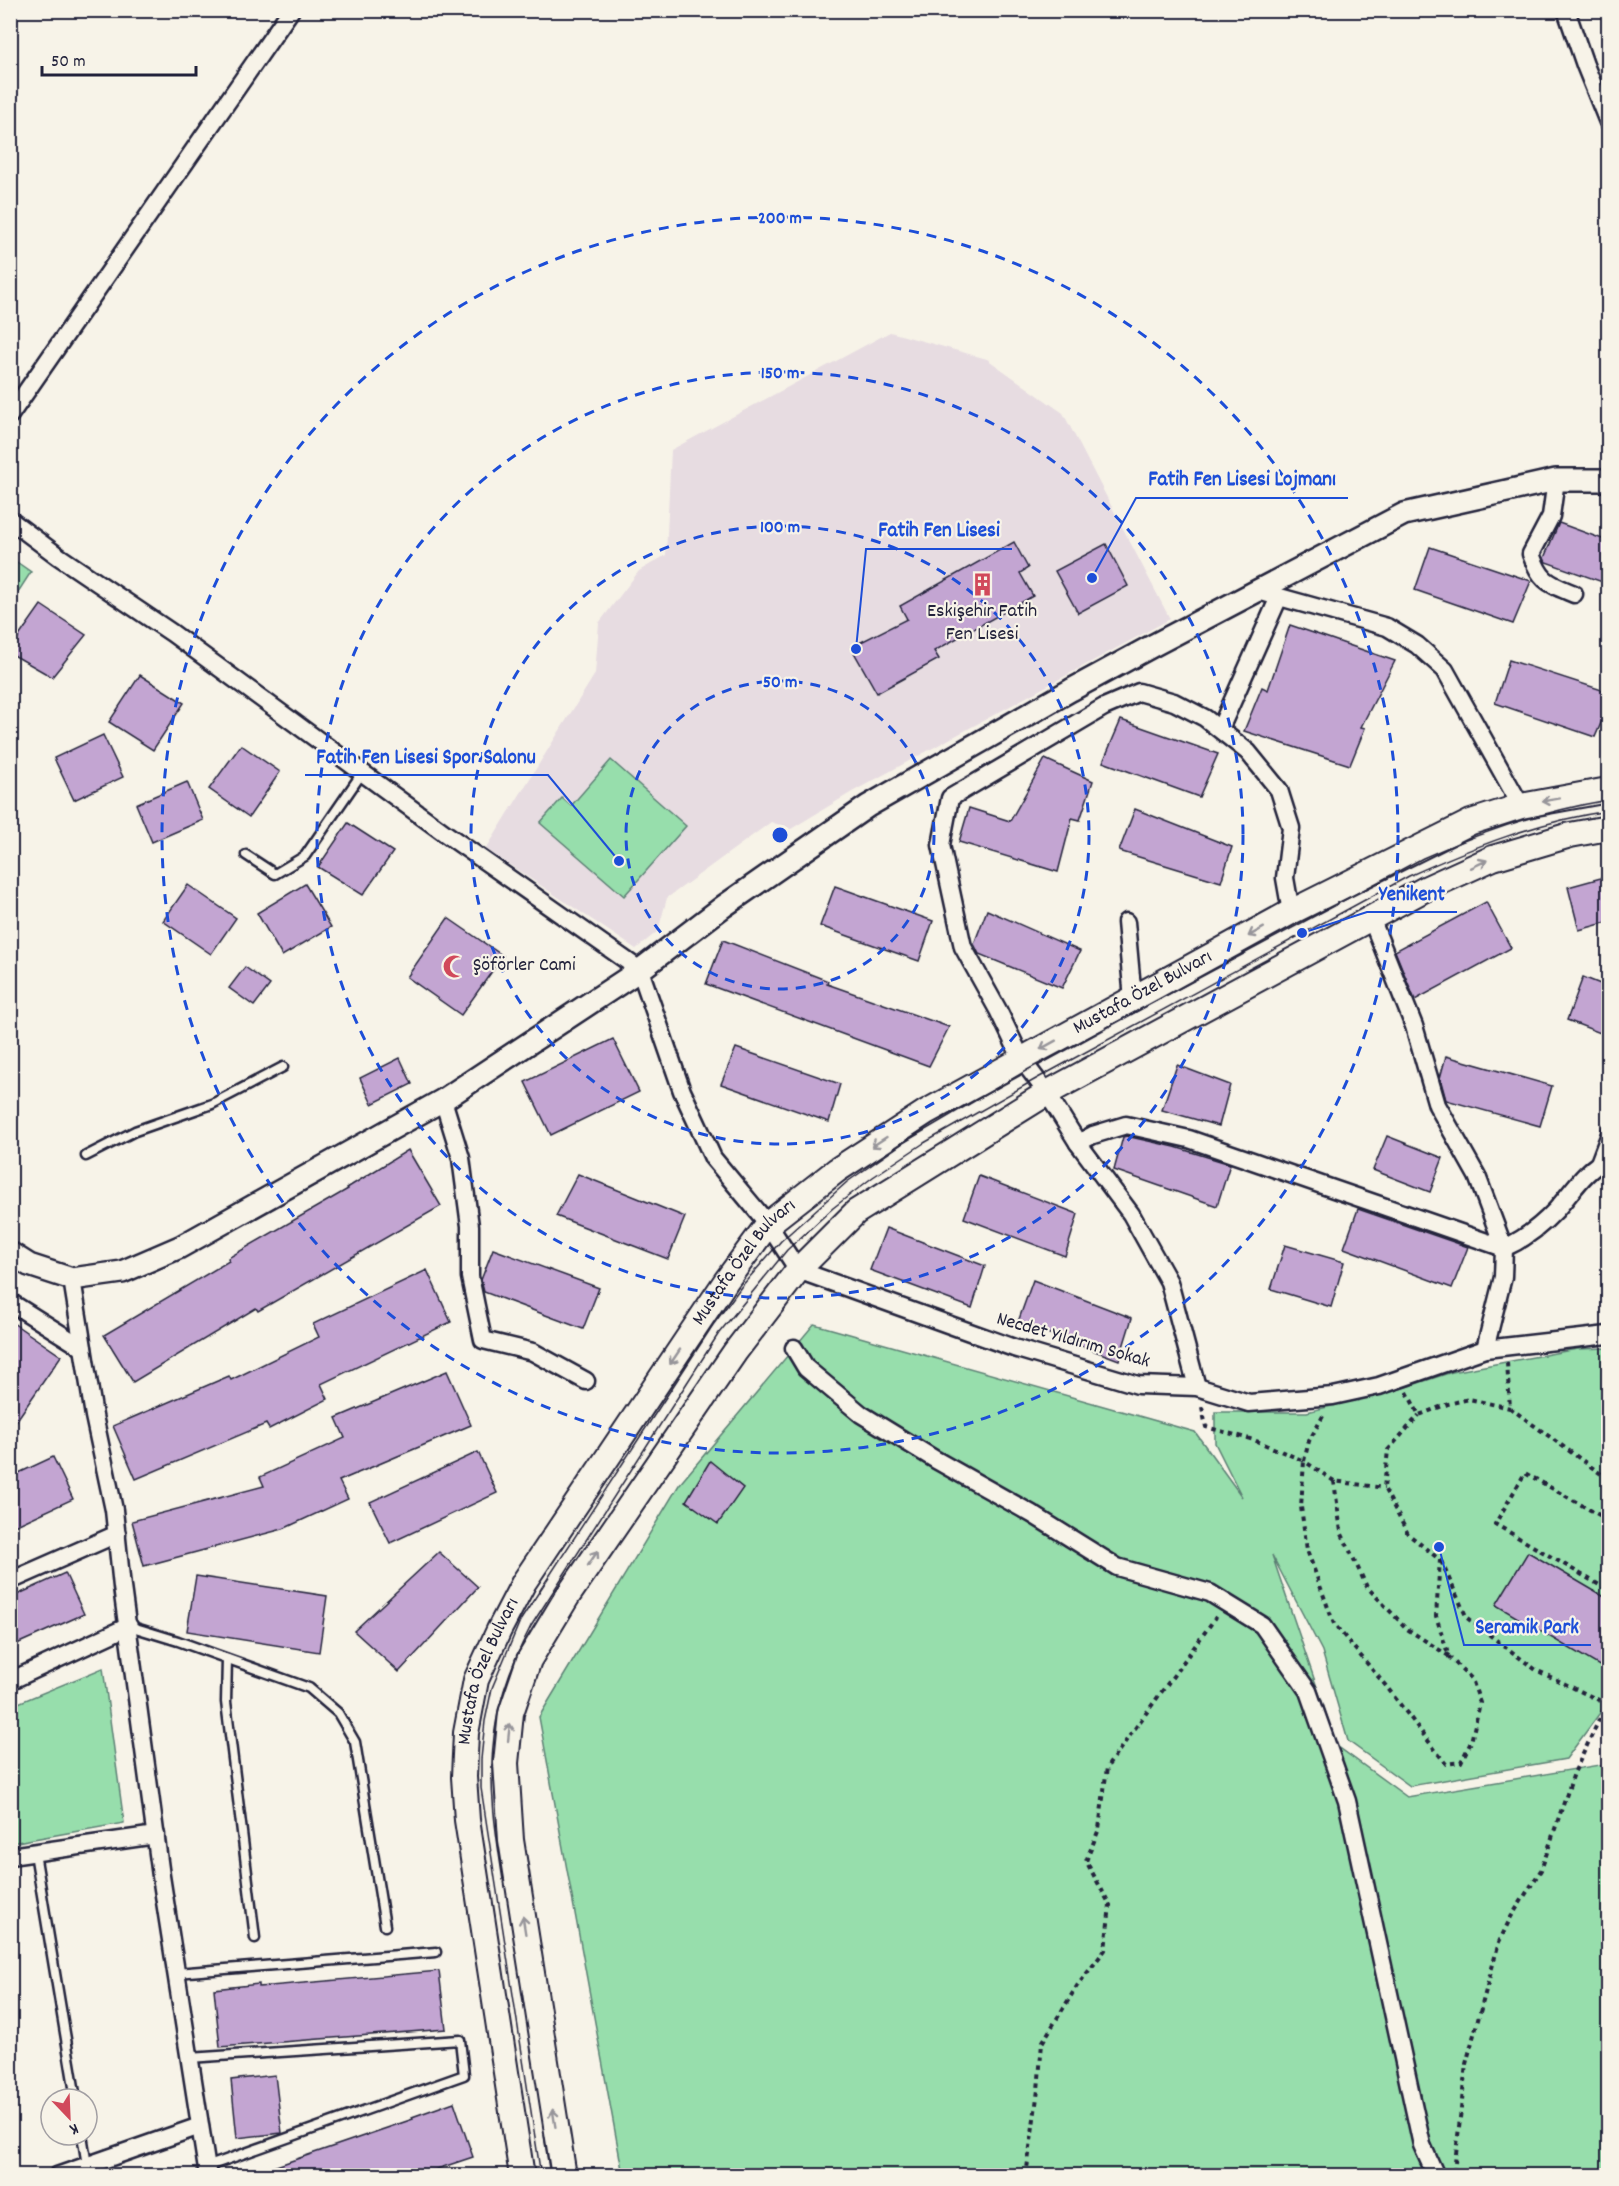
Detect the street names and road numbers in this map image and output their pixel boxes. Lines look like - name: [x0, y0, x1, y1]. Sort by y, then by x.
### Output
- street label: Mustafa Özel Bulvarı: [1068, 944, 1218, 1043]
- street label: Mustafa Özel Bulvarı: [686, 1193, 802, 1332]
- street label: Necdet Yıldırım Sokak: [993, 1306, 1153, 1376]
- street label: Mustafa Özel Bulvarı: [451, 1593, 527, 1745]

